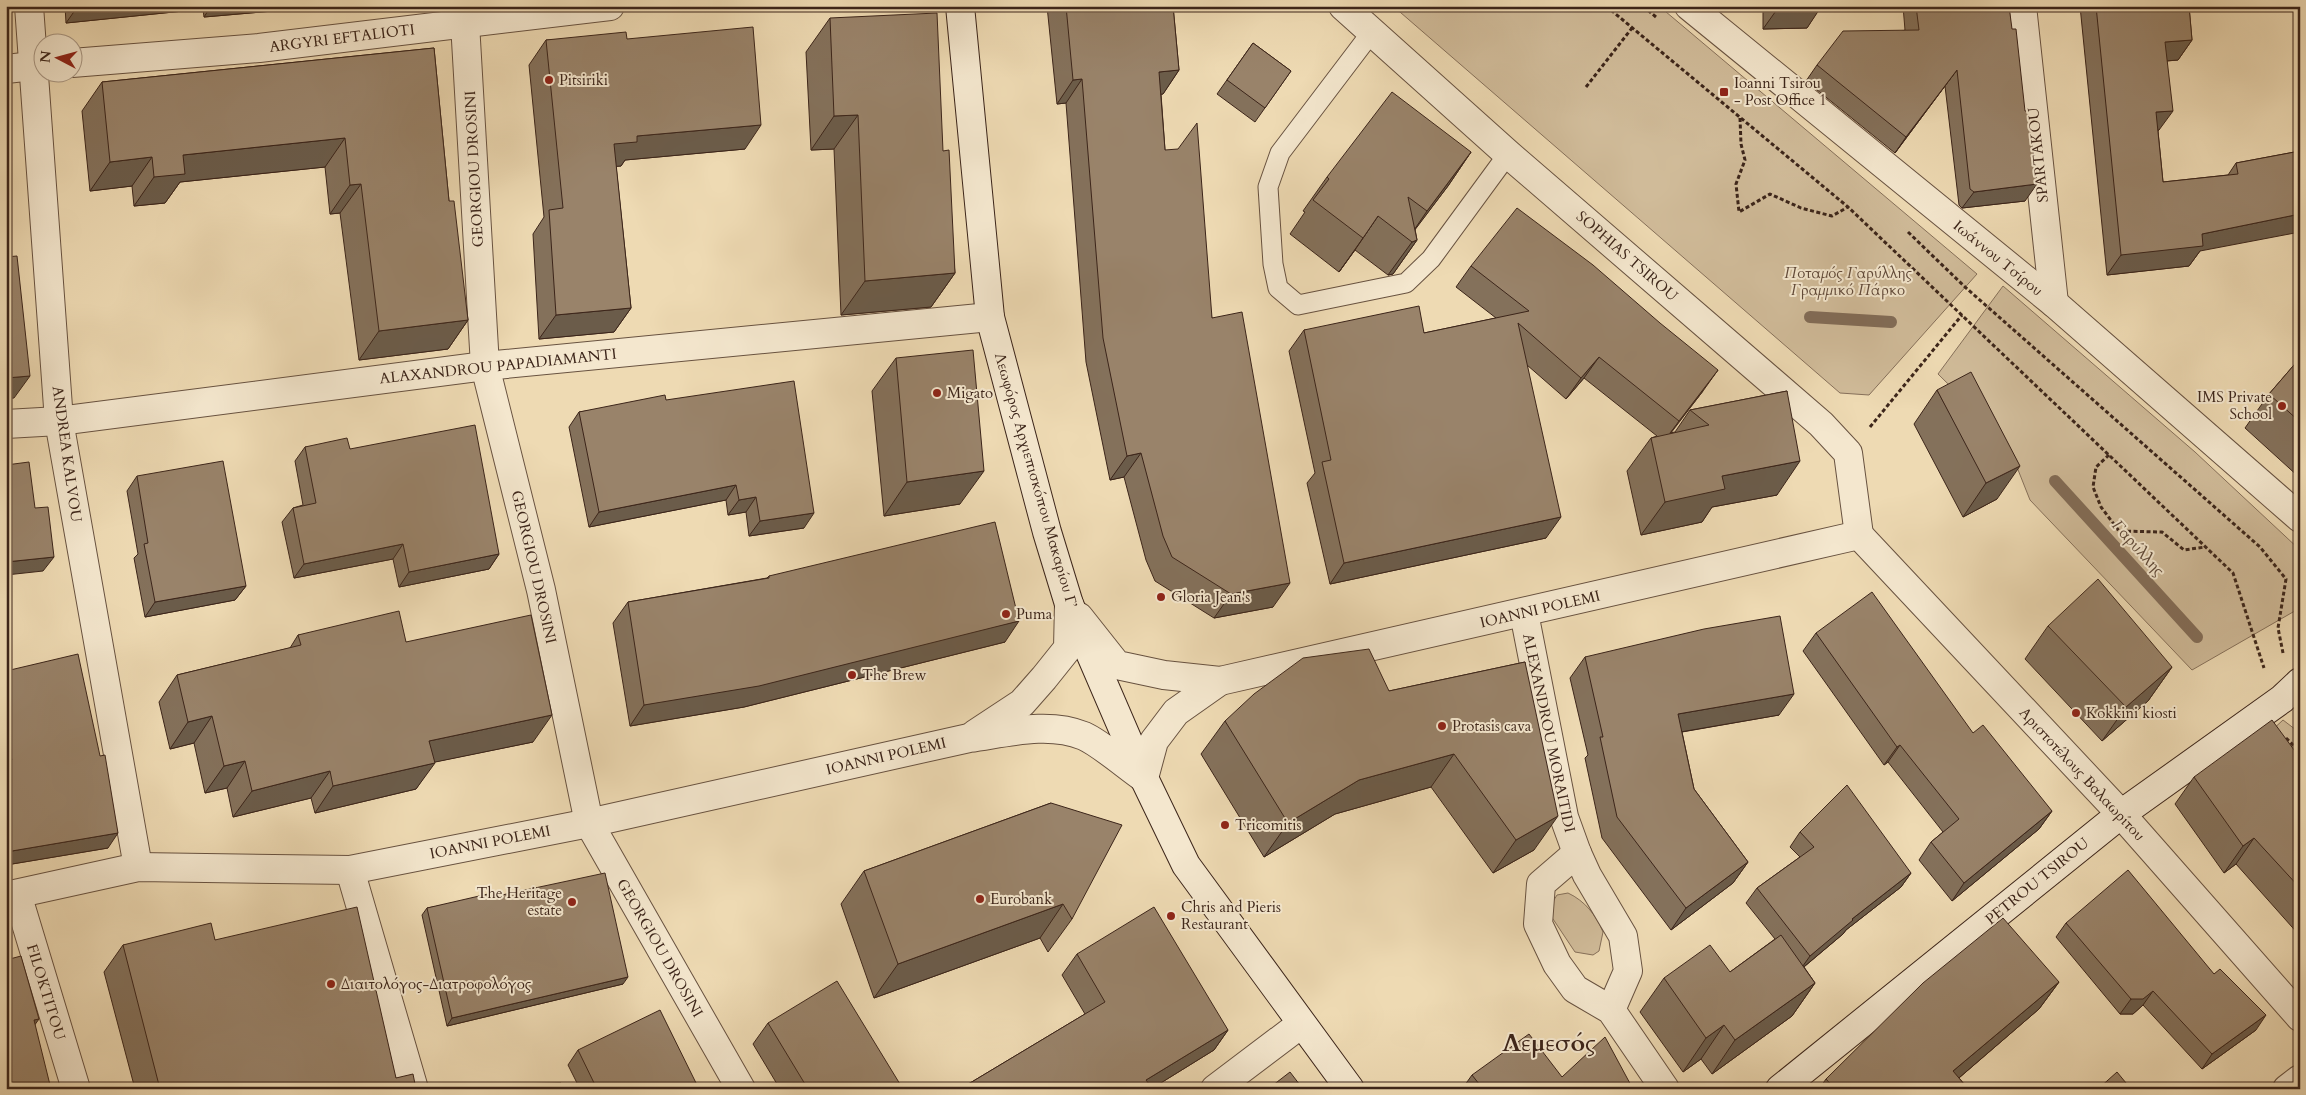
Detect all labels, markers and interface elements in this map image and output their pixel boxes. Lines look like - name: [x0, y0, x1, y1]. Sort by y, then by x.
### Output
- street label: ARGYRI EFTALIOTI: [268, 19, 416, 57]
- north arrow: [32, 32, 82, 82]
- text: N: [35, 50, 56, 64]
- place label: Pitsiriki: [559, 70, 608, 90]
- place label: Ioanni Tsirou - Post Office 1: [1734, 73, 1827, 110]
- marker: Pitsiriki: [543, 74, 555, 86]
- marker: Ioanni Tsirou - Post Office 1: [1718, 86, 1730, 98]
- street label: GEORGIOU DROSINI: [460, 90, 488, 248]
- street label: SPARTAKOU: [2023, 106, 2053, 204]
- street label: SOPHIAS TSIROU: [1572, 206, 1683, 306]
- street label: Ιωάννου Τσίρου: [1949, 216, 2047, 300]
- park label: Ποταμός Γαρύλλης Γραμμικό Πάρκο: [1784, 263, 1912, 300]
- street label: ALAXANDROU PAPADIAMANTI: [378, 344, 618, 388]
- street label: Λεωφόρος Αρχιεπισκόπου Μακαρίου Γ’: [990, 350, 1082, 610]
- place label: Migato: [947, 383, 993, 403]
- street label: ANDREA KALVOU: [48, 385, 87, 524]
- marker: Migato: [931, 387, 943, 399]
- place label: IMS Private School: [2197, 387, 2272, 424]
- marker: IMS Private School: [2276, 400, 2288, 412]
- street label: GEORGIOU DROSINI: [507, 488, 561, 646]
- water label: Γαρύλλης: [2107, 515, 2169, 581]
- street label: IOANNI POLEMI: [1478, 585, 1602, 633]
- place label: Gloria Jean's: [1171, 587, 1250, 607]
- marker: Gloria Jean's: [1155, 591, 1167, 603]
- place label: Puma: [1016, 604, 1053, 624]
- marker: Puma: [1000, 608, 1012, 620]
- street label: ALEXANDROU MORAITIDI: [1518, 632, 1580, 834]
- place label: The Brew: [862, 665, 927, 685]
- marker: The Brew: [846, 669, 858, 681]
- street label: Αριστοτέλους Βαλαωρίτου: [2015, 703, 2149, 845]
- place label: Kokkini kiosti: [2086, 703, 2177, 723]
- marker: Kokkini kiosti: [2070, 707, 2082, 719]
- place label: Protasis cava: [1452, 716, 1532, 736]
- marker: Protasis cava: [1436, 720, 1448, 732]
- street label: IOANNI POLEMI: [824, 732, 948, 780]
- place label: Tricomitis: [1235, 815, 1302, 835]
- marker: Tricomitis: [1219, 819, 1231, 831]
- street label: IOANNI POLEMI: [428, 820, 552, 864]
- street label: PETROU TSIROU: [1981, 832, 2094, 929]
- street label: GEORGIOU DROSINI: [612, 875, 708, 1021]
- place label: The Heritage estate: [476, 883, 562, 920]
- place label: Eurobank: [990, 889, 1052, 909]
- marker: Eurobank: [974, 893, 986, 905]
- marker: The Heritage estate: [566, 896, 578, 908]
- place label: Chris and Pieris Restaurant: [1181, 897, 1281, 934]
- marker: Chris and Pieris Restaurant: [1165, 910, 1177, 922]
- street label: FILOKTITOU: [22, 942, 70, 1043]
- place label: Διαιτολόγος-Διατροφολόγος: [341, 974, 532, 994]
- marker: Διαιτολόγος-Διατροφολόγος: [325, 978, 337, 990]
- district label: Λεμεσός: [1502, 1026, 1596, 1060]

